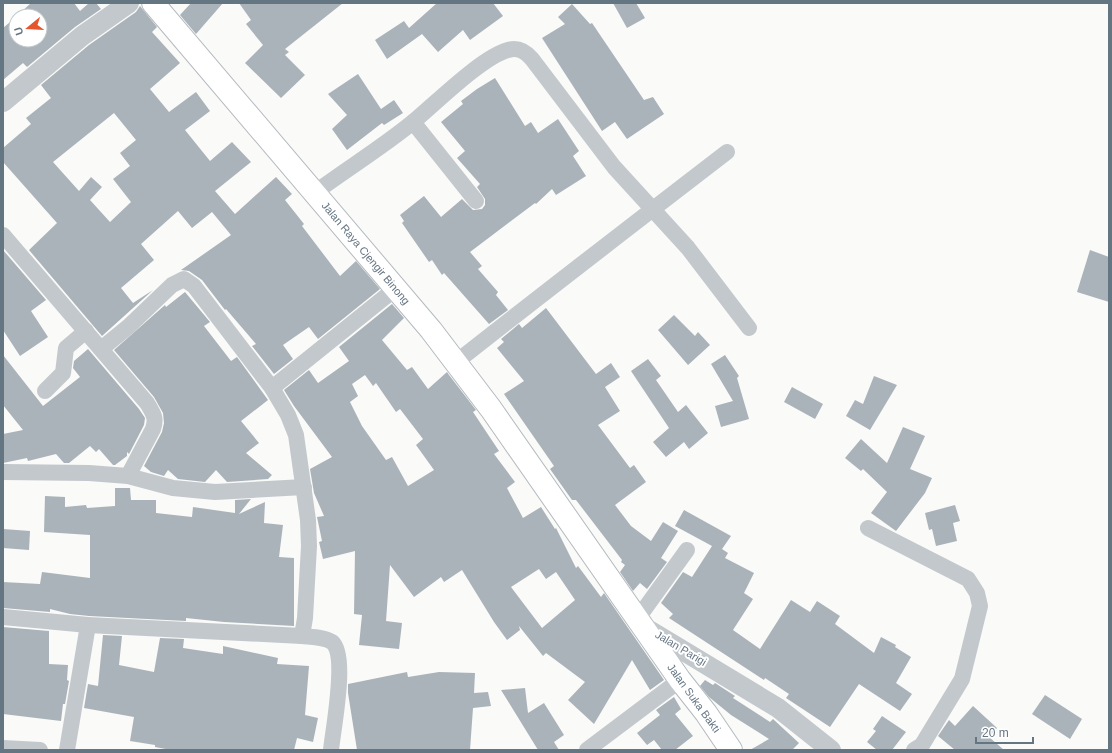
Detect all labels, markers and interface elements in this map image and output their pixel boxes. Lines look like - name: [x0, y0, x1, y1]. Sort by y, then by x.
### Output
- north arrow: [8, 8, 48, 48]
- text: U: [12, 25, 25, 37]
- street label: Jalan Raya Cjengir Binong: [320, 199, 412, 307]
- street label: Jalan Parigi: [653, 628, 709, 668]
- street label: Jalan Suka Bakti: [665, 661, 723, 735]
- scale bar: [976, 719, 1033, 745]
- text: 20 m: [982, 726, 1009, 740]

